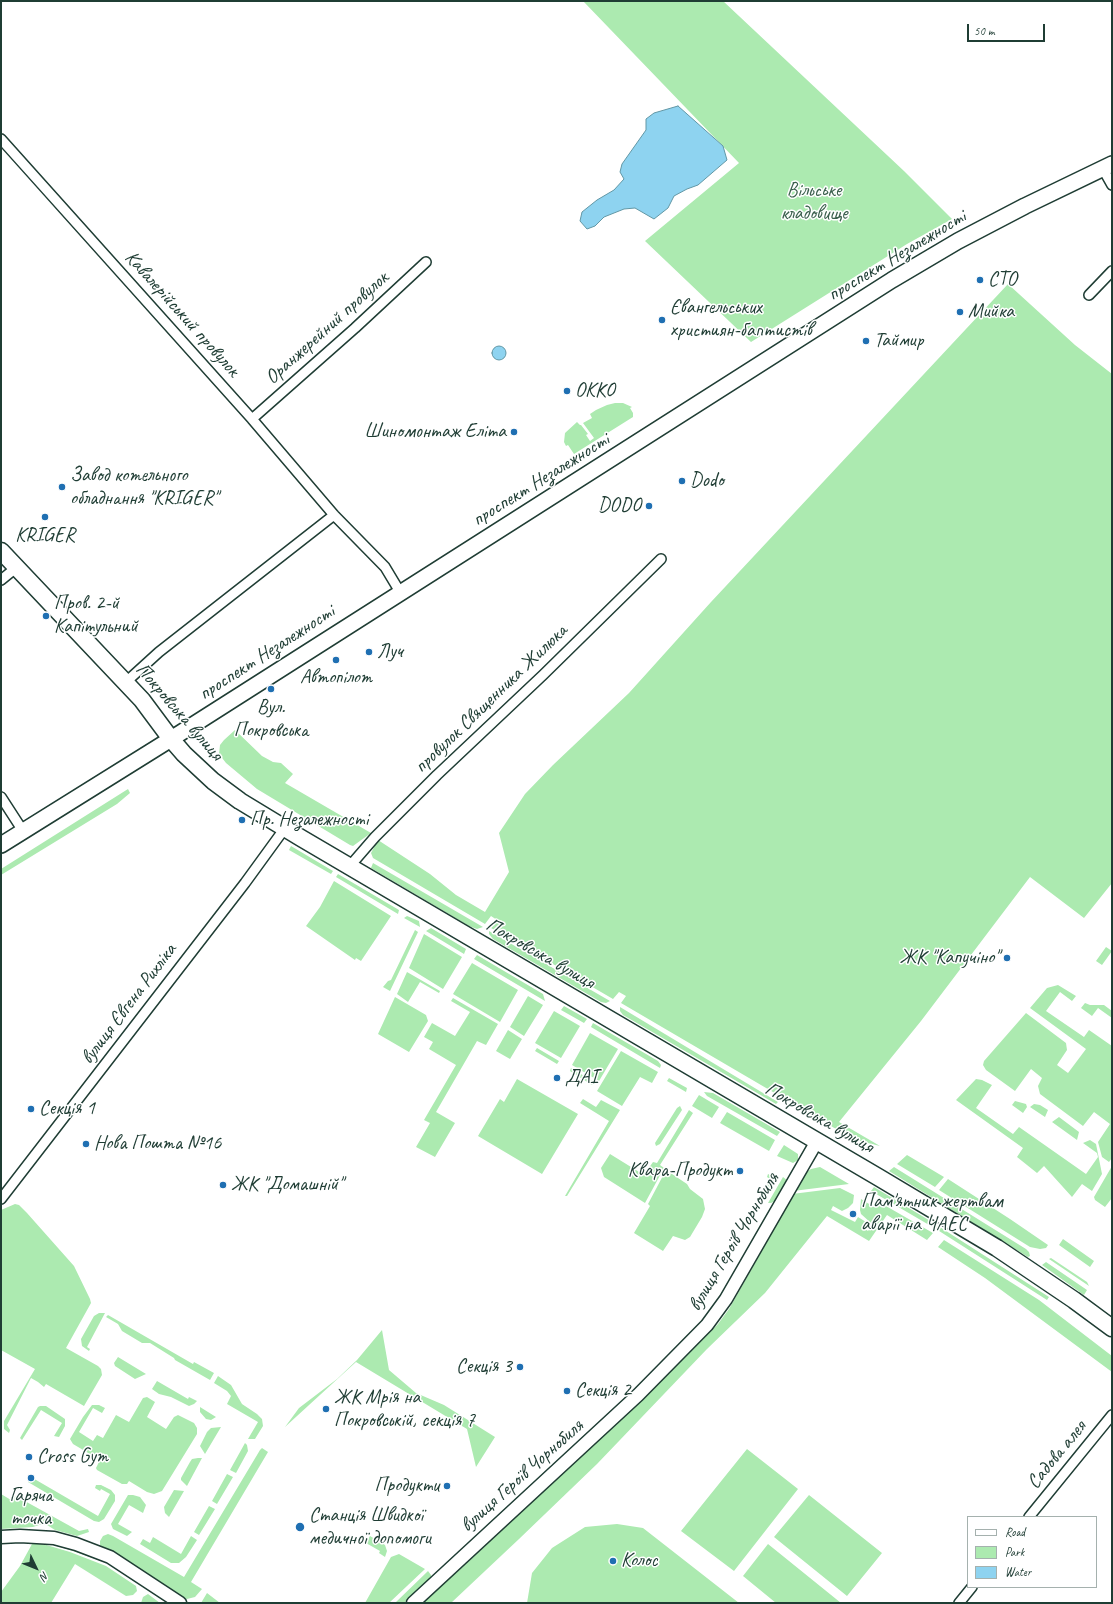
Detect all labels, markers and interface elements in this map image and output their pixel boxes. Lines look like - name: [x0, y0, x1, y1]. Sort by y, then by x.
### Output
- scale bar: [969, 16, 1047, 42]
- text: 50 m: [974, 23, 994, 39]
- park label: Вільське кладовище: [780, 179, 848, 226]
- street label: проспект Незалежності: [823, 205, 971, 307]
- street label: Кавалерійський провулок: [119, 246, 245, 382]
- street label: Оранжерейний провулок: [260, 266, 394, 390]
- place label: СТО: [988, 268, 1017, 292]
- marker: СТО: [975, 275, 985, 285]
- place label: Євангельських християн-баптистів: [670, 296, 812, 343]
- place label: Мийка: [968, 300, 1014, 324]
- marker: Мийка: [955, 307, 965, 317]
- marker: Євангельських християн-баптистів: [657, 315, 667, 325]
- place label: Таймир: [874, 329, 923, 353]
- marker: Таймир: [861, 336, 871, 346]
- place label: ОККО: [575, 379, 615, 403]
- marker: ОККО: [562, 386, 572, 396]
- place label: Шиномонтаж Еліта: [364, 420, 506, 444]
- marker: Шиномонтаж Еліта: [509, 427, 519, 437]
- street label: проспект Незалежності: [468, 428, 614, 532]
- place label: Завод котельного обладнання "KRIGER": [70, 464, 218, 511]
- place label: Dodo: [690, 469, 724, 493]
- marker: Dodo: [677, 476, 687, 486]
- marker: Завод котельного обладнання "KRIGER": [57, 482, 67, 492]
- place label: DODO: [598, 494, 641, 518]
- marker: DODO: [644, 501, 654, 511]
- marker: KRIGER: [40, 512, 50, 522]
- place label: KRIGER: [15, 524, 75, 548]
- place label: Пров. 2-й Капітульний: [54, 592, 138, 639]
- street label: проспект Незалежності: [194, 600, 340, 706]
- marker: Пров. 2-й Капітульний: [41, 611, 51, 621]
- street label: провулок Священника Жилюка: [409, 620, 573, 778]
- place label: Луч: [377, 640, 403, 664]
- marker: Луч: [364, 647, 374, 657]
- marker: Автопілот: [331, 655, 341, 665]
- street label: Покровська вулиця: [130, 658, 228, 766]
- place label: Автопілот: [300, 666, 372, 690]
- marker: Вул. Покровська: [266, 684, 276, 694]
- place label: Вул. Покровська: [234, 696, 308, 743]
- place label: Пр. Незалежності: [250, 808, 368, 832]
- marker: Пр. Незалежності: [237, 815, 247, 825]
- street label: Покровська вулиця: [481, 913, 599, 995]
- street label: вулиця Євгена Рихліка: [76, 939, 182, 1069]
- place label: ЖК "Капучіно": [899, 946, 999, 970]
- marker: ЖК "Капучіно": [1002, 953, 1012, 963]
- place label: ДАІ: [565, 1066, 598, 1090]
- marker: ДАІ: [552, 1073, 562, 1083]
- street label: Покровська вулиця: [760, 1077, 878, 1159]
- place label: Секція 1: [39, 1097, 95, 1121]
- marker: Секція 1: [26, 1104, 36, 1114]
- place label: Нова Пошта №16: [94, 1132, 221, 1156]
- marker: Нова Пошта №16: [81, 1139, 91, 1149]
- place label: Квара-Продукт: [628, 1159, 732, 1183]
- marker: Квара-Продукт: [735, 1166, 745, 1176]
- street label: вулиця Героїв Чорнобиля: [683, 1168, 785, 1316]
- place label: ЖК "Домашній": [231, 1173, 343, 1197]
- marker: ЖК "Домашній": [218, 1180, 228, 1190]
- place label: Пам'ятник жертвам аварії на ЧАЕС: [861, 1190, 1003, 1237]
- marker: Пам'ятник жертвам аварії на ЧАЕС: [848, 1209, 858, 1219]
- place label: Секція 3: [456, 1355, 512, 1379]
- marker: Секція 3: [515, 1362, 525, 1372]
- place label: Секція 2: [575, 1379, 631, 1403]
- place label: ЖК Мрія на Покровській, секція 7: [334, 1386, 475, 1433]
- marker: Секція 2: [562, 1386, 572, 1396]
- marker: ЖК Мрія на Покровській, секція 7: [321, 1404, 331, 1414]
- street label: вулиця Героїв Чорнобиля: [455, 1414, 589, 1538]
- street label: Садова алея: [1022, 1416, 1092, 1494]
- place label: Cross Gym: [37, 1445, 108, 1469]
- marker: Cross Gym: [24, 1452, 34, 1462]
- marker: Гаряча точка: [26, 1473, 36, 1483]
- place label: Продукти: [375, 1474, 439, 1498]
- marker: Продукти: [442, 1481, 452, 1491]
- place label: Гаряча точка: [10, 1484, 52, 1531]
- place label: Станція Швидкої медичної допомоги: [309, 1504, 431, 1551]
- legend: [967, 1516, 1097, 1588]
- marker: Станція Швидкої медичної допомоги: [294, 1521, 306, 1533]
- text: Road: [1005, 1524, 1025, 1540]
- text: Park: [1005, 1544, 1024, 1560]
- north arrow: [16, 1548, 56, 1588]
- place label: Колос: [621, 1549, 658, 1573]
- marker: Колос: [608, 1556, 618, 1566]
- text: Water: [1005, 1564, 1031, 1580]
- text: N: [37, 1569, 52, 1583]

